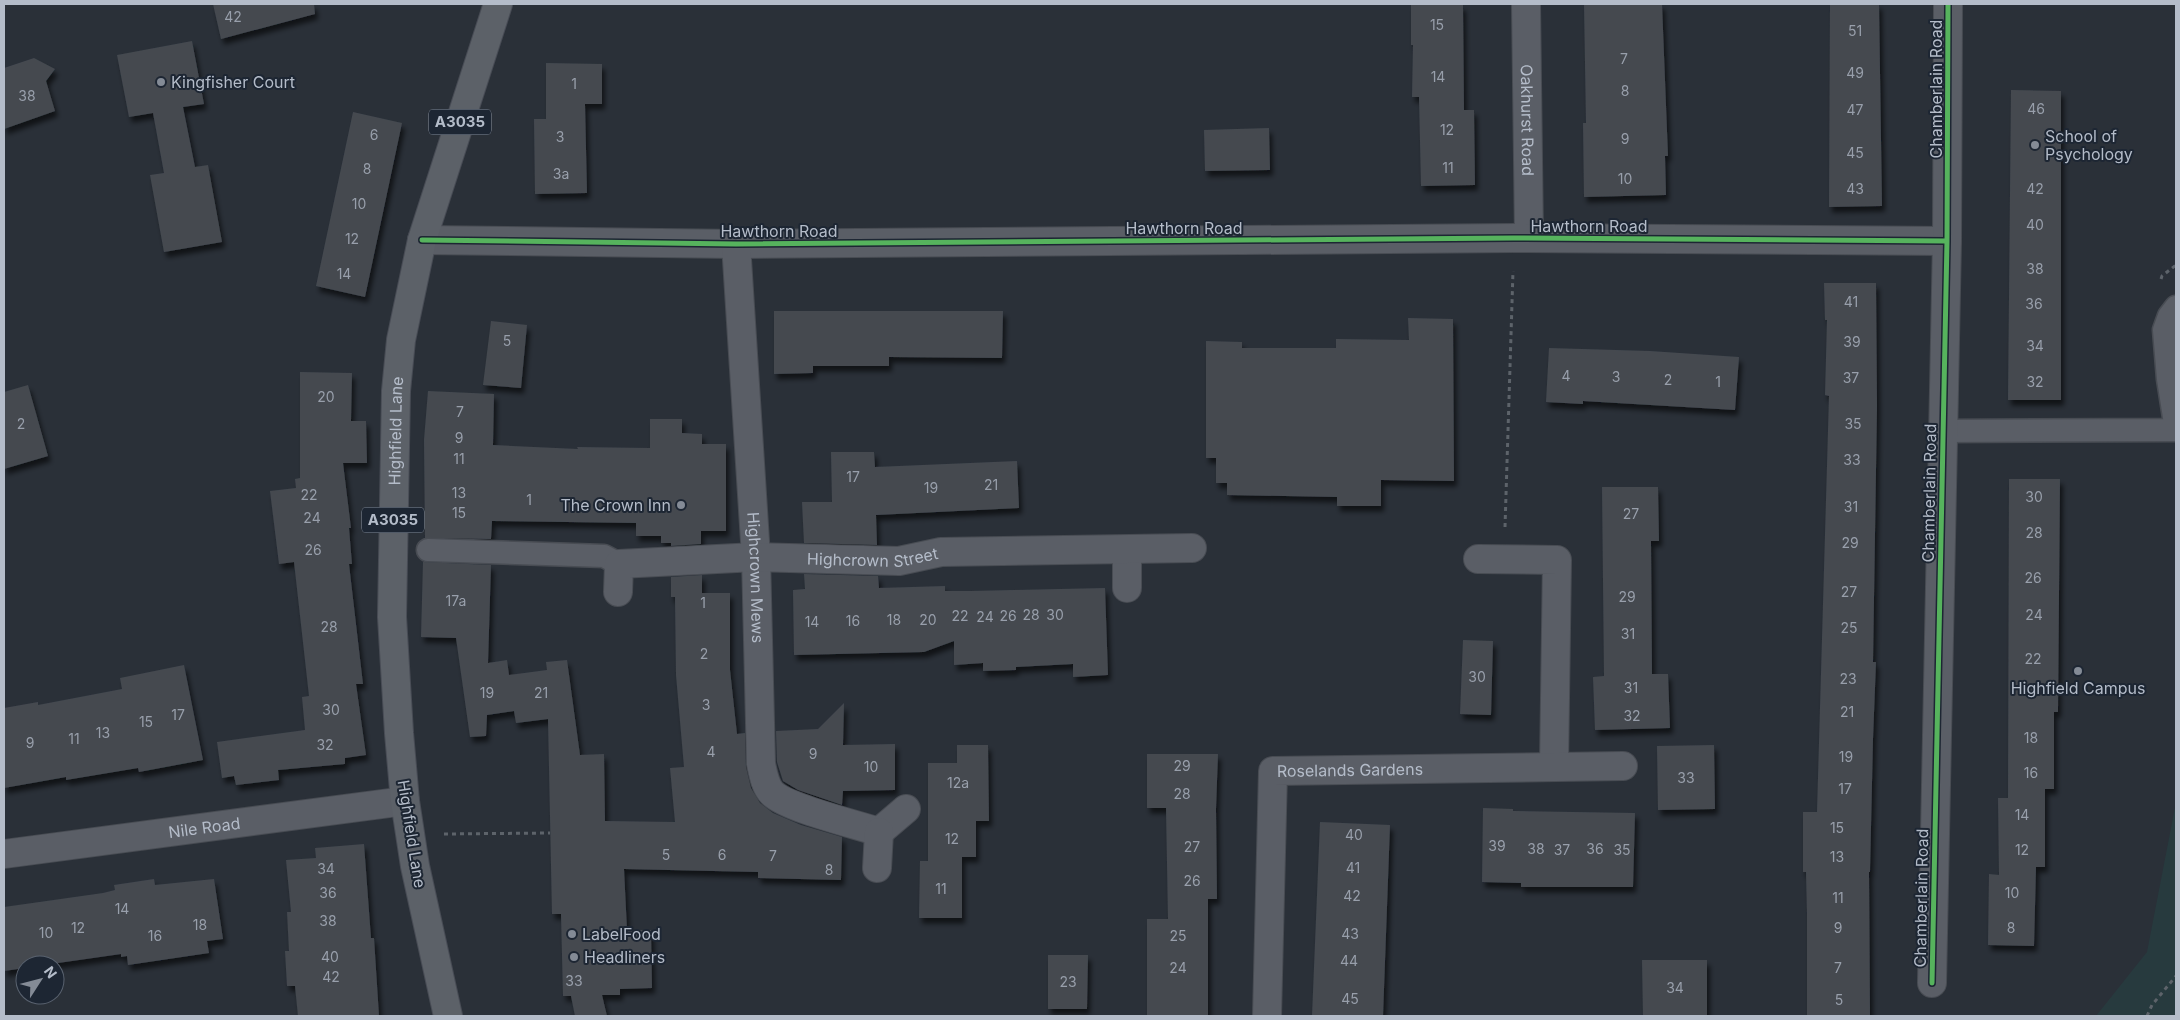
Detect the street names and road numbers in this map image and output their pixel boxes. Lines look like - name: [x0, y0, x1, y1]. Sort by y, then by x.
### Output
- street label: Chamberlain Road: [1926, 20, 1946, 158]
- street label: Oakhurst Road: [1517, 64, 1538, 176]
- road number: A3035: [429, 110, 491, 134]
- street label: Hawthorn Road: [1530, 216, 1648, 236]
- street label: Hawthorn Road: [1125, 218, 1243, 238]
- street label: Hawthorn Road: [720, 221, 838, 241]
- street label: Highfield Lane: [384, 375, 407, 486]
- street label: Chamberlain Road: [1918, 423, 1940, 563]
- road number: A3035: [362, 508, 424, 532]
- street label: Highcrown Mews: [743, 511, 768, 643]
- street label: Highcrown Street: [807, 543, 940, 571]
- street label: Roselands Gardens: [1277, 759, 1423, 781]
- street label: Highfield Lane: [394, 779, 430, 889]
- street label: Nile Road: [167, 813, 241, 842]
- street label: Chamberlain Road: [1910, 828, 1932, 968]

